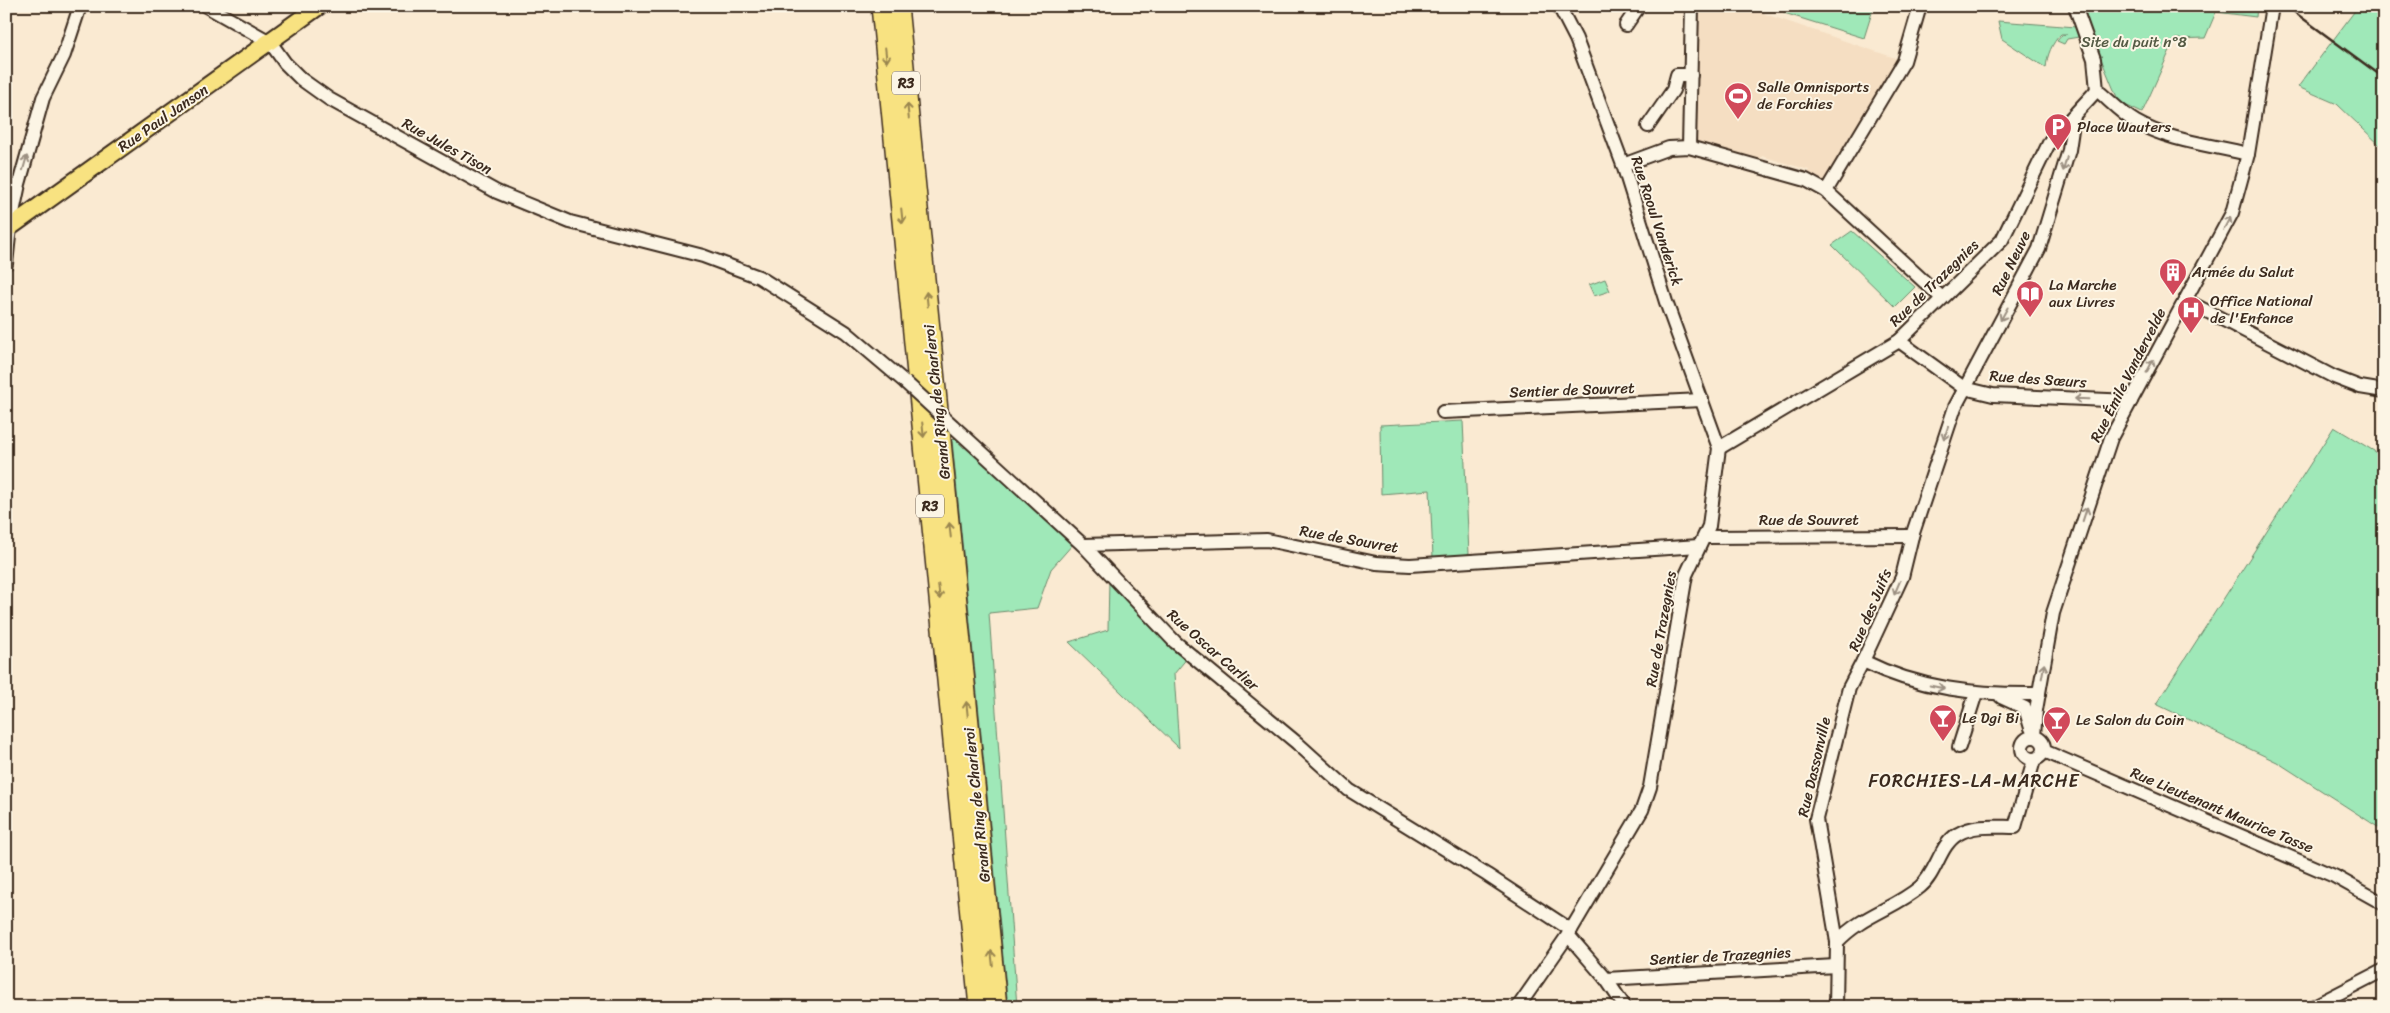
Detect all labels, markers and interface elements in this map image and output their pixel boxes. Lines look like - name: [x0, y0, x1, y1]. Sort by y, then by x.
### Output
- park label: Site du puit n°8: [2081, 29, 2187, 55]
- one-way arrow: [881, 46, 891, 62]
- road number: R3: [892, 72, 920, 95]
- place label: Salle Omnisports de Forchies: [1757, 74, 1870, 117]
- street label: Rue Paul Janson: [112, 77, 214, 159]
- sports icon: Salle Omnisports de Forchies: [1723, 81, 1753, 120]
- one-way arrow: [903, 103, 913, 119]
- street label: Rue Jules Tison: [397, 110, 497, 182]
- parking icon: Place Wauters: [2043, 112, 2073, 151]
- place label: Place Wauters: [2077, 114, 2171, 140]
- street label: Rue Raoul Vanderick: [1624, 153, 1690, 289]
- one-way arrow: [20, 155, 30, 171]
- one-way arrow: [2060, 155, 2069, 171]
- one-way arrow: [897, 208, 907, 224]
- one-way arrow: [2222, 215, 2232, 230]
- street label: Rue Neuve: [1984, 226, 2038, 300]
- street label: Rue de Trazegnies: [1883, 232, 1986, 333]
- building icon: Armée du Salut: [2158, 257, 2188, 296]
- place label: Armée du Salut: [2191, 259, 2295, 285]
- place label: La Marche aux Livres: [2049, 272, 2116, 315]
- library icon: La Marche aux Livres: [2015, 279, 2045, 318]
- place label: Office National de l'Enfance: [2210, 288, 2313, 331]
- one-way arrow: [922, 291, 932, 307]
- hospital icon: Office National de l'Enfance: [2176, 295, 2206, 334]
- street label: Rue Émile Vandervelde: [2083, 303, 2173, 447]
- one-way arrow: [1999, 306, 2009, 321]
- street label: Grand Ring de Charleroi: [916, 323, 958, 481]
- one-way arrow: [2145, 358, 2155, 373]
- street label: Rue des Sœurs: [1989, 363, 2087, 395]
- street label: Sentier de Souvret: [1509, 375, 1635, 405]
- one-way arrow: [2074, 394, 2090, 404]
- one-way arrow: [918, 422, 928, 438]
- one-way arrow: [1941, 425, 1950, 440]
- road number: R3: [916, 494, 944, 518]
- street label: Rue de Souvret: [1759, 507, 1859, 533]
- one-way arrow: [2081, 507, 2091, 523]
- street label: Rue de Souvret: [1298, 518, 1401, 561]
- one-way arrow: [945, 523, 954, 539]
- street label: Rue des Juifs: [1841, 565, 1899, 655]
- street label: Rue de Trazegnies: [1638, 568, 1684, 689]
- one-way arrow: [1892, 580, 1902, 595]
- one-way arrow: [934, 584, 944, 600]
- street label: Rue Oscar Carlier: [1161, 602, 1266, 698]
- one-way arrow: [2038, 663, 2048, 679]
- one-way arrow: [1928, 683, 1944, 692]
- one-way arrow: [962, 702, 972, 718]
- bar icon: Le Dgi Bi: [1928, 703, 1958, 742]
- place label: Le Dgi Bi: [1962, 705, 2020, 731]
- bar icon: Le Salon du Coin: [2042, 705, 2072, 744]
- place label: Le Salon du Coin: [2076, 707, 2184, 733]
- street label: Rue Dassonville: [1790, 715, 1838, 819]
- street label: Grand Ring de Charleroi: [956, 726, 998, 884]
- street label: Rue Lieutenant Maurice Tasse: [2126, 760, 2318, 861]
- district label: FORCHIES-LA-MARCHE: [1868, 765, 2080, 797]
- street label: Sentier de Trazegnies: [1649, 939, 1792, 973]
- one-way arrow: [987, 951, 997, 967]

